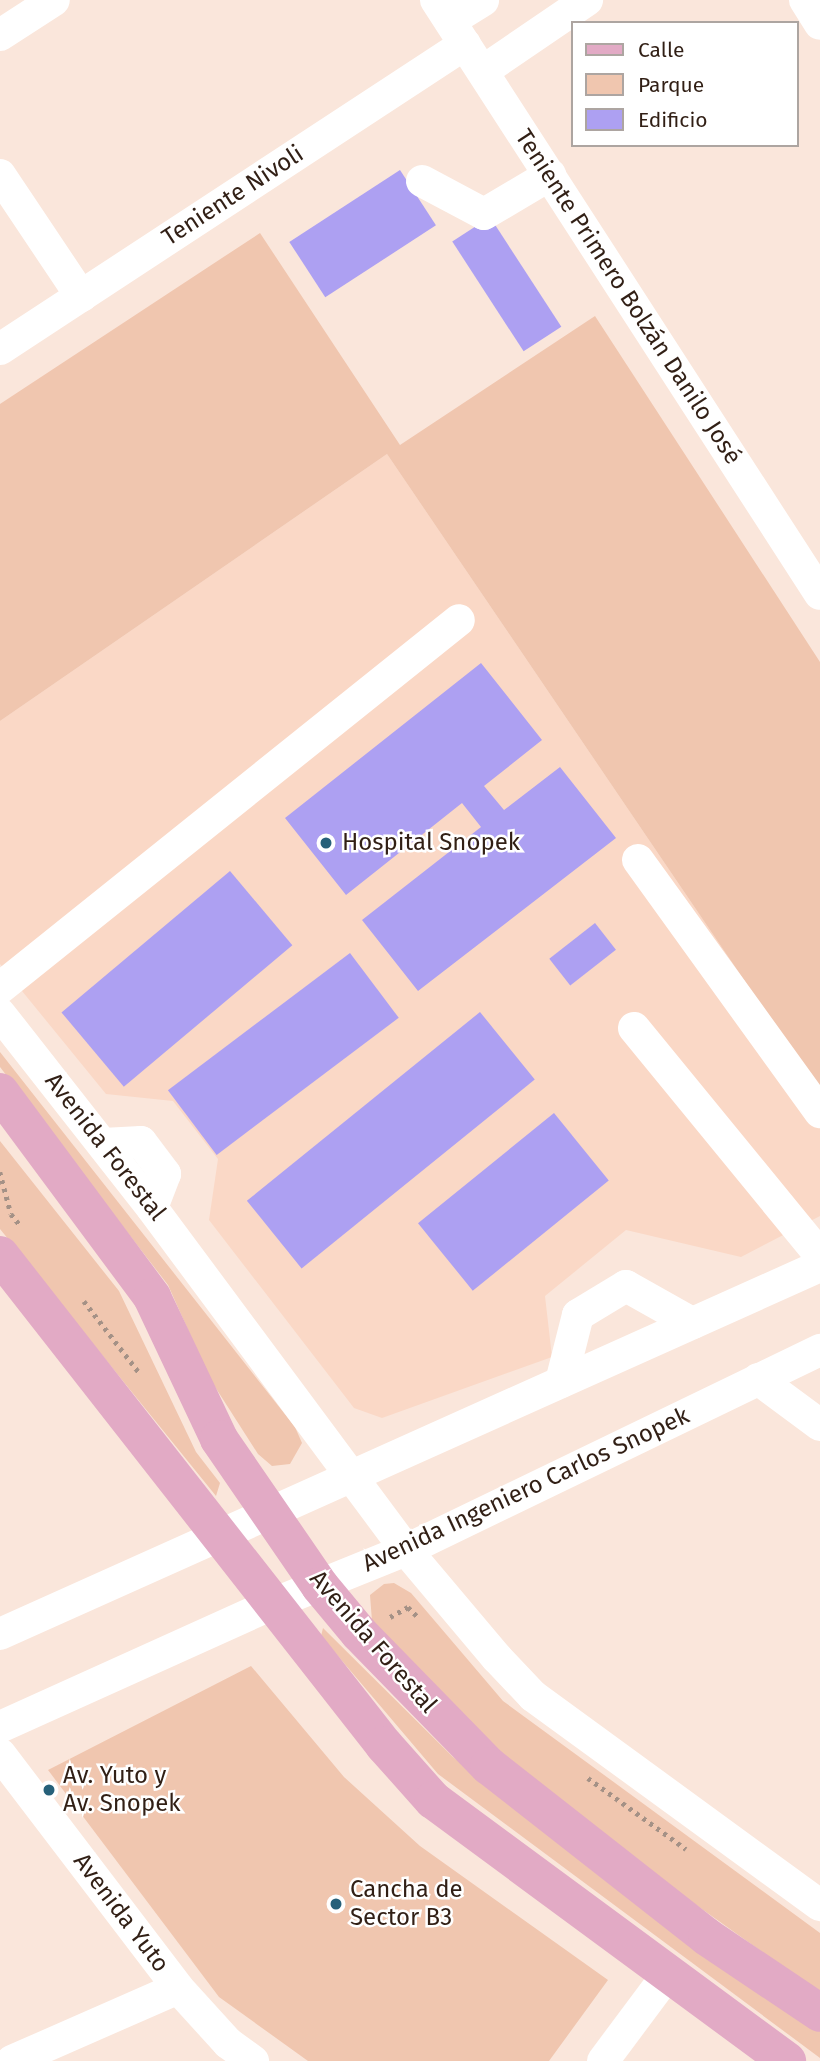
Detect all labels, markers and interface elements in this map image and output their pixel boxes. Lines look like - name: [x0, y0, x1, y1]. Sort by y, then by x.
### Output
- legend: [572, 21, 799, 147]
- text: Calle: [638, 37, 684, 63]
- text: Parque: [638, 72, 704, 98]
- text: Edificio: [638, 107, 708, 133]
- street label: Teniente Primero Bolzán Danilo José: [509, 124, 747, 470]
- street label: Teniente Nivoli: [157, 140, 309, 252]
- place label: Hospital Snopek: [342, 829, 520, 857]
- marker: Hospital Snopek: [316, 833, 336, 853]
- street label: Avenida Forestal: [38, 1067, 172, 1227]
- street label: Avenida Ingeniero Carlos Snopek: [358, 1401, 694, 1579]
- street label: Avenida Forestal: [303, 1565, 443, 1719]
- place label: Av. Yuto y Av. Snopek: [63, 1762, 181, 1818]
- marker: Av. Yuto y Av. Snopek: [41, 1782, 57, 1798]
- street label: Avenida Yuto: [67, 1848, 175, 1978]
- place label: Cancha de Sector B3: [350, 1876, 463, 1932]
- marker: Cancha de Sector B3: [328, 1896, 344, 1912]

